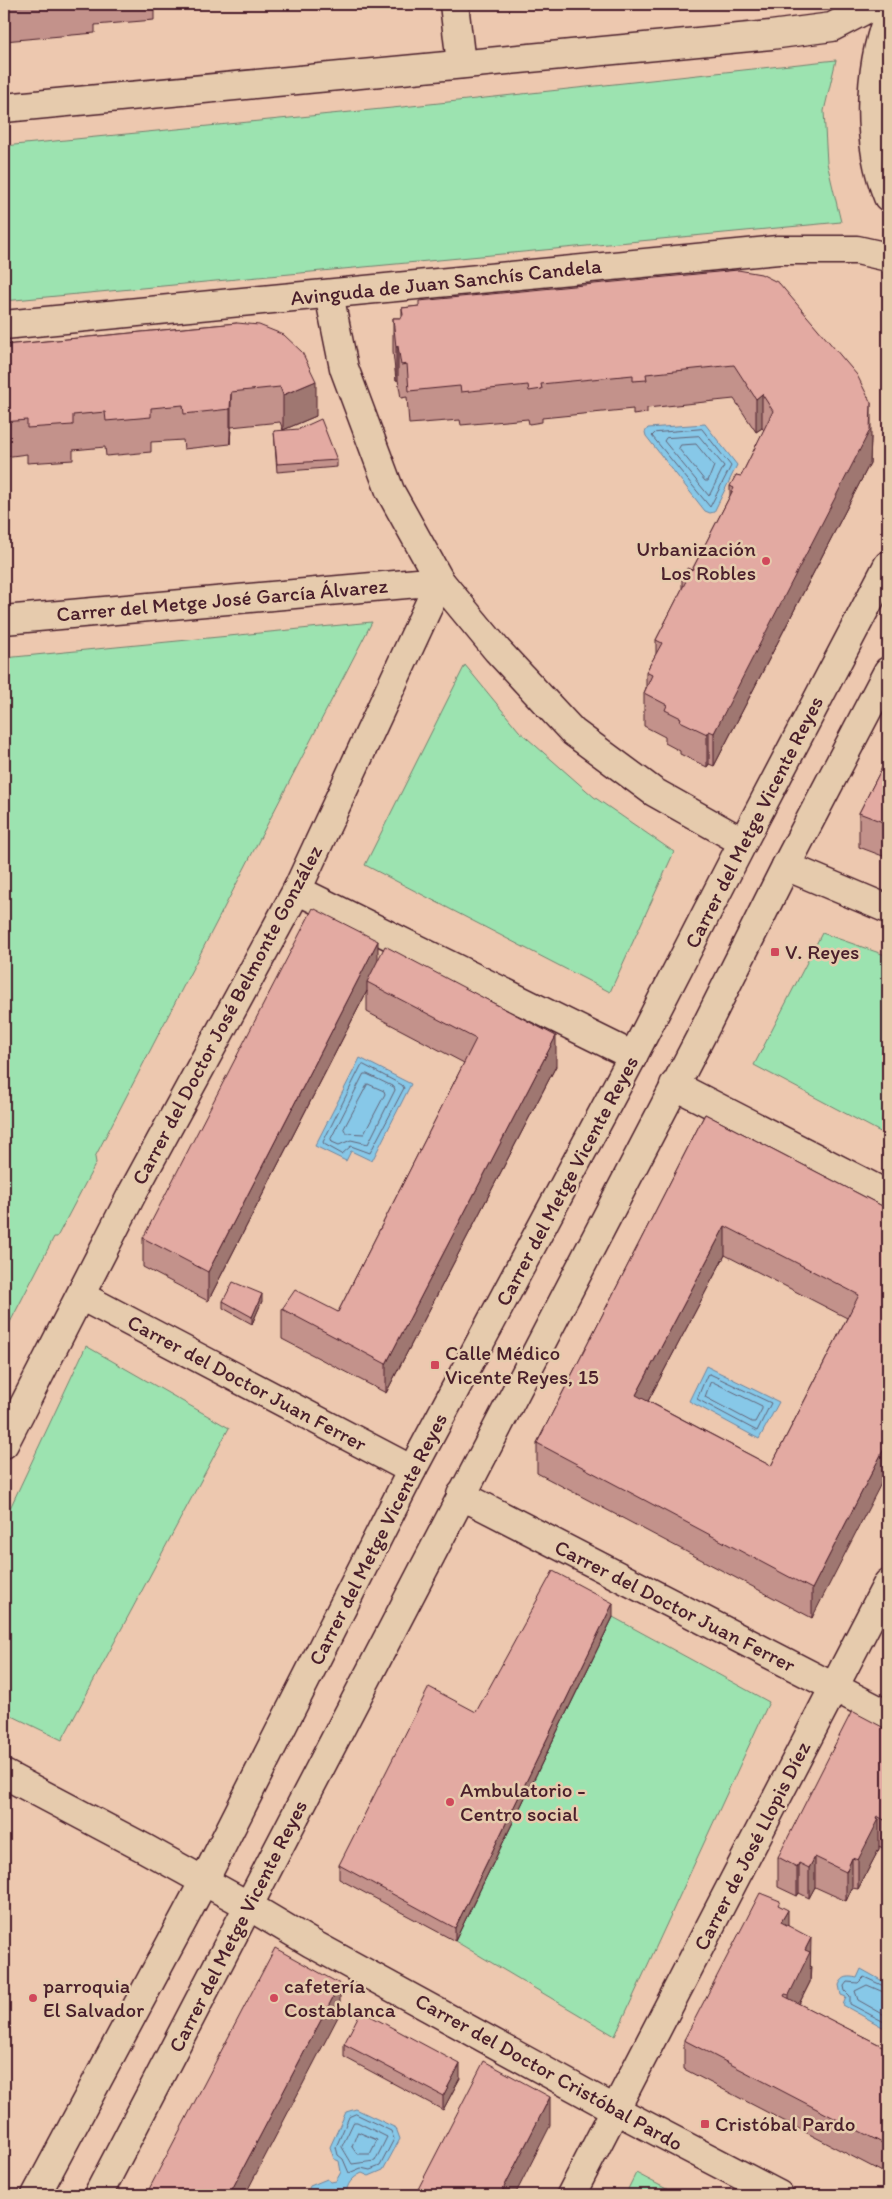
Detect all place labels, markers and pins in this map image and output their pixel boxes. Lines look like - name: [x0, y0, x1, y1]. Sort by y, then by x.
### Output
- place label: Urbanización Los Robles: [636, 536, 756, 585]
- marker: Urbanización Los Robles: [760, 555, 772, 567]
- place label: V. Reyes: [785, 939, 859, 964]
- marker: V. Reyes: [769, 946, 781, 958]
- place label: Calle Médico Vicente Reyes, 15: [445, 1340, 599, 1389]
- marker: Calle Médico Vicente Reyes, 15: [429, 1359, 441, 1371]
- place label: Ambulatorio - Centro social: [460, 1777, 586, 1826]
- marker: Ambulatorio - Centro social: [444, 1796, 456, 1808]
- place label: parroquia El Salvador: [43, 1973, 144, 2022]
- place label: cafetería Costablanca: [284, 1973, 396, 2022]
- marker: parroquia El Salvador: [27, 1992, 39, 2004]
- marker: cafetería Costablanca: [268, 1992, 280, 2004]
- place label: Cristóbal Pardo: [715, 2111, 856, 2136]
- marker: Cristóbal Pardo: [699, 2118, 711, 2130]

